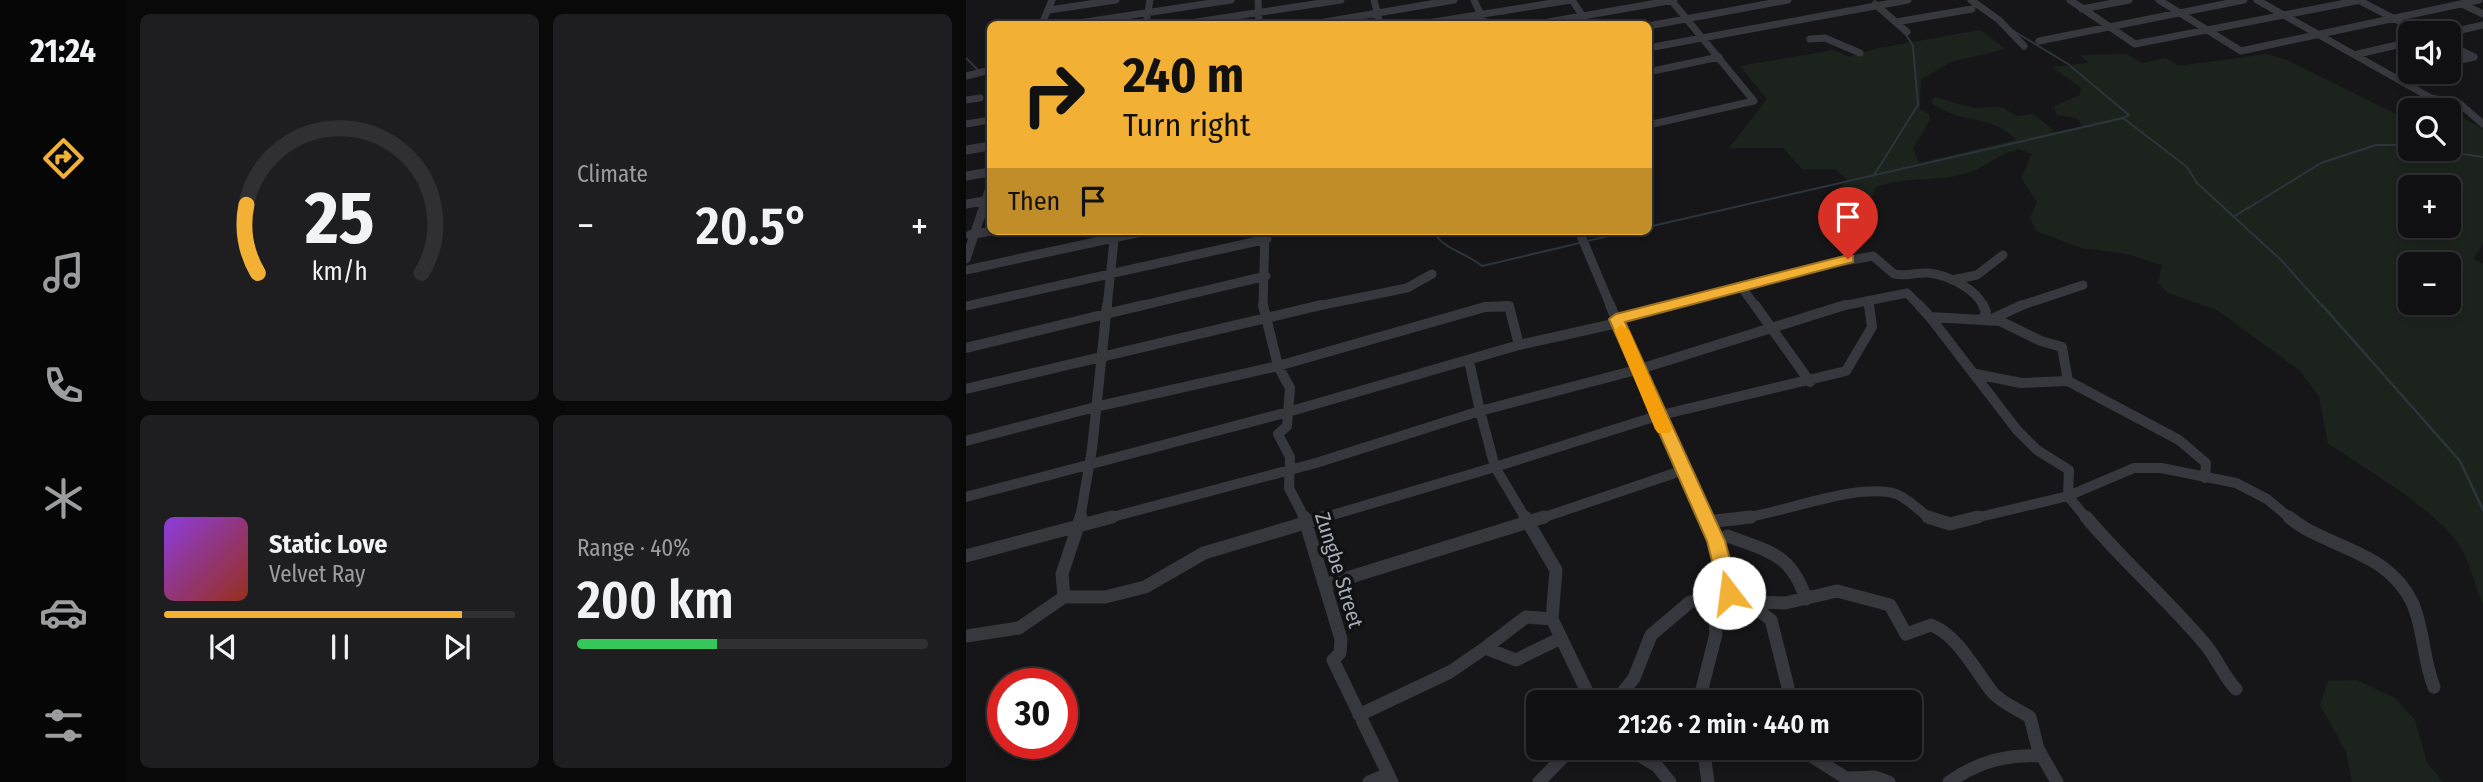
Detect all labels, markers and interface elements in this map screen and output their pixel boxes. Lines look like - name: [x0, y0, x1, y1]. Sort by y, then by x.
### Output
- map controls: [2398, 21, 2461, 315]
- button: sound: [2398, 21, 2461, 84]
- text: 21:24: [30, 32, 96, 70]
- text: 240 m: [1123, 46, 1244, 105]
- icon: right: [1008, 49, 1099, 140]
- button: search: [2398, 98, 2461, 161]
- text: Turn right: [1123, 106, 1250, 144]
- icon: directions: [39, 134, 88, 183]
- text: Climate: [577, 160, 648, 188]
- button: +: [2398, 175, 2461, 238]
- text: 25: [304, 176, 374, 263]
- icon: arrive: [1074, 182, 1112, 220]
- text: Then: [1008, 186, 1060, 217]
- pin: [1818, 187, 1878, 259]
- text: 20.5°: [696, 195, 809, 258]
- icon: arrive: [1829, 198, 1867, 236]
- text: −: [577, 203, 594, 249]
- text: +: [911, 203, 928, 249]
- icon: music: [39, 248, 88, 297]
- button: −: [2398, 252, 2461, 315]
- text: km/h: [312, 257, 367, 287]
- icon: phone: [39, 361, 88, 410]
- icon: climate: [39, 474, 88, 523]
- street label: Zungbe Street: [1309, 509, 1369, 631]
- text: Static Love: [269, 529, 387, 560]
- text: Range · 40%: [577, 534, 691, 562]
- position arrow: [1692, 556, 1766, 630]
- text: Velvet Ray: [269, 560, 365, 588]
- text: 200 km: [577, 569, 734, 632]
- icon: car: [39, 588, 88, 637]
- icon: previous: [204, 628, 242, 666]
- icon: pause: [321, 628, 359, 666]
- icon: next: [438, 628, 476, 666]
- speed limit sign: 30: [987, 668, 1078, 759]
- icon: filters: [39, 701, 88, 750]
- text: 21:26 · 2 min · 440 m: [1618, 709, 1830, 740]

